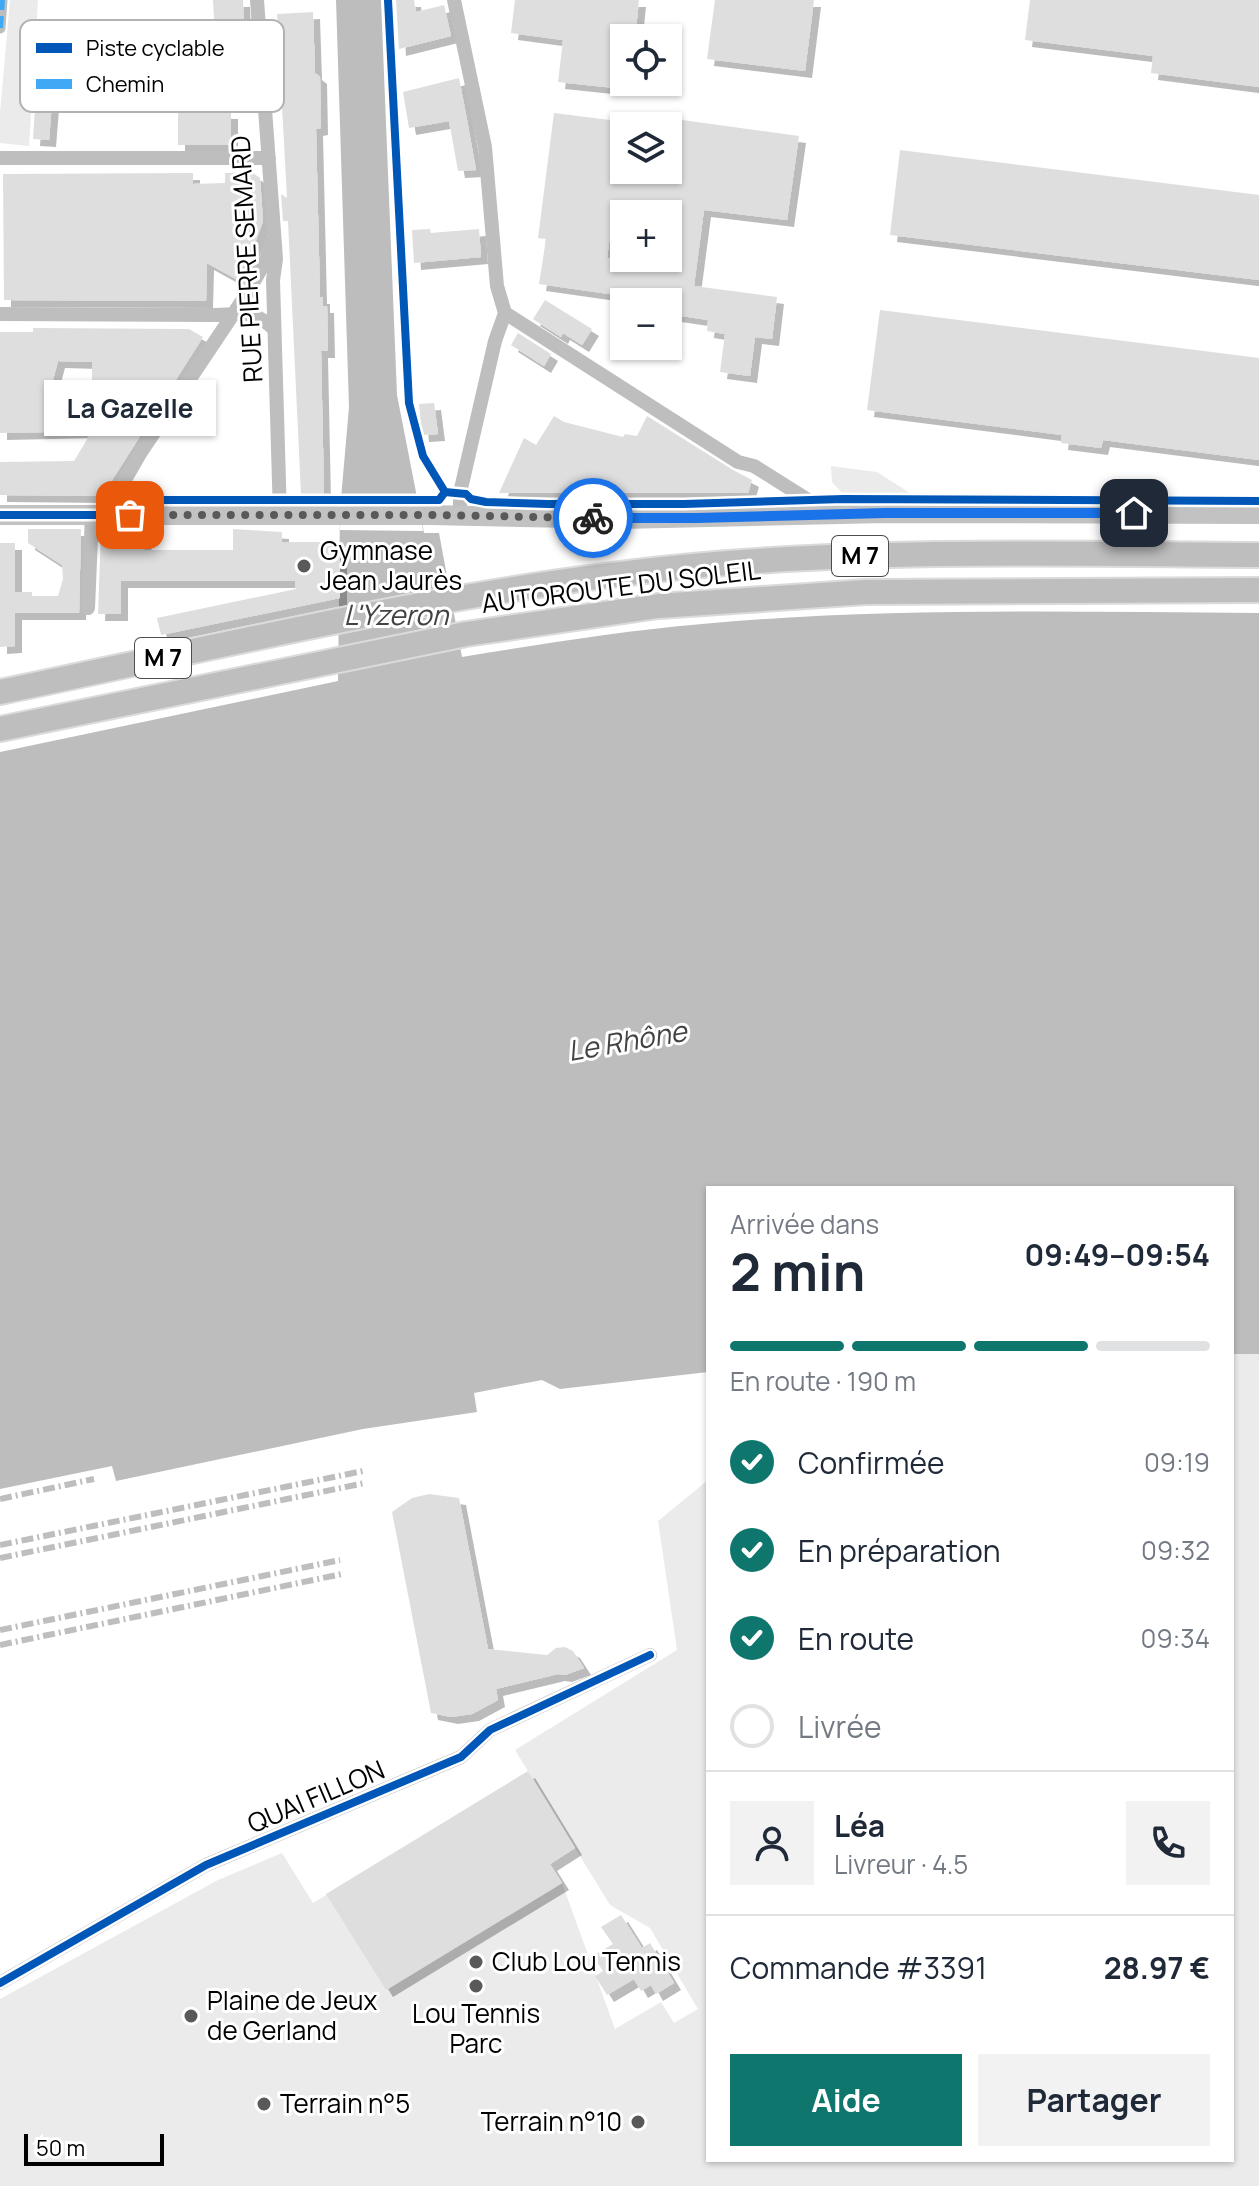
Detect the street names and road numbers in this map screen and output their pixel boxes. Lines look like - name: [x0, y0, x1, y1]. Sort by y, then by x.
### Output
- street label: RUE PIERRE SEMARD: [222, 135, 270, 383]
- road number: M 7: [832, 536, 888, 576]
- street label: AUTOROUTE DU SOLEIL: [479, 551, 762, 621]
- road number: M 7: [135, 638, 191, 678]
- street label: QUAI FILLON: [241, 1751, 390, 1841]

